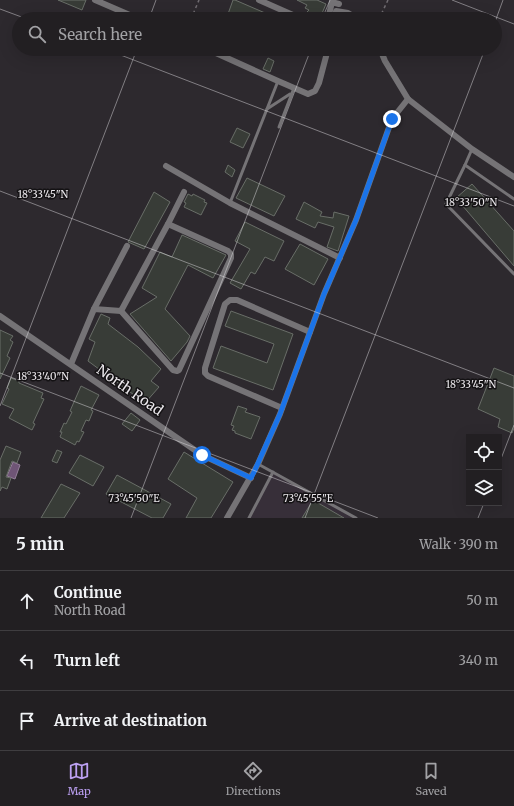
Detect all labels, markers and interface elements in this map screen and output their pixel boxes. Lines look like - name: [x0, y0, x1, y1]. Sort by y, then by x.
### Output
- search box: [12, 12, 502, 56]
- icon: search: [26, 23, 48, 45]
- text: Search here: [58, 25, 142, 44]
- route end: [383, 110, 401, 128]
- text: 18°33'45"N: [18, 188, 69, 201]
- text: 18°33'50"N: [445, 196, 498, 209]
- street label: North Road: [93, 361, 167, 420]
- text: 18°33'40"N: [17, 370, 69, 383]
- text: 18°33'45"N: [446, 378, 497, 391]
- map controls: [466, 434, 502, 506]
- button: locate: [466, 434, 502, 470]
- route start: [193, 446, 211, 464]
- button: layers: [466, 470, 502, 506]
- text: 73°45'50"E: [108, 492, 160, 505]
- text: 73°45'55"E: [283, 492, 334, 505]
- text: 5 min: [16, 533, 64, 555]
- text: Walk · 390 m: [419, 536, 498, 553]
- text: Continue: [54, 583, 122, 602]
- icon: ahead: [16, 590, 38, 612]
- text: 50 m: [466, 592, 498, 609]
- text: North Road: [54, 602, 126, 619]
- icon: left: [16, 650, 38, 672]
- text: Turn left: [54, 651, 120, 670]
- text: 340 m: [459, 652, 498, 669]
- icon: arrive: [16, 710, 38, 732]
- text: Arrive at destination: [54, 711, 207, 730]
- tab: Map: [67, 760, 91, 798]
- tab: Directions: [226, 760, 281, 798]
- tab: Saved: [415, 760, 447, 798]

